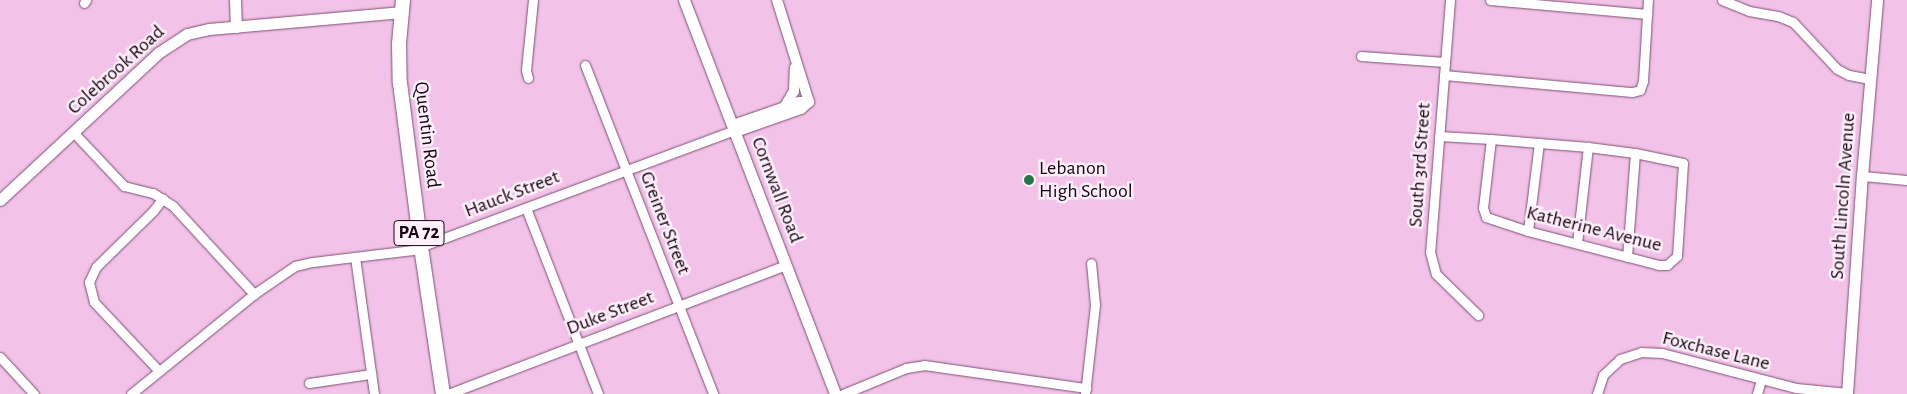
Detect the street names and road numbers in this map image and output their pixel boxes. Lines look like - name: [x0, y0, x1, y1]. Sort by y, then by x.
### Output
- street label: Colebrook Road: [63, 20, 169, 120]
- street label: Quentin Road: [409, 80, 445, 190]
- street label: South 3rd Street: [1404, 102, 1436, 228]
- street label: South Lincoln Avenue: [1825, 112, 1861, 280]
- street label: Cornwall Road: [746, 134, 808, 246]
- street label: Hauck Street: [461, 165, 563, 223]
- street label: Greiner Street: [634, 168, 696, 278]
- street label: Katherine Avenue: [1524, 201, 1664, 257]
- road number: PA 72: [393, 217, 445, 250]
- street label: Duke Street: [563, 285, 657, 341]
- street label: Foxchase Lane: [1660, 326, 1772, 376]

